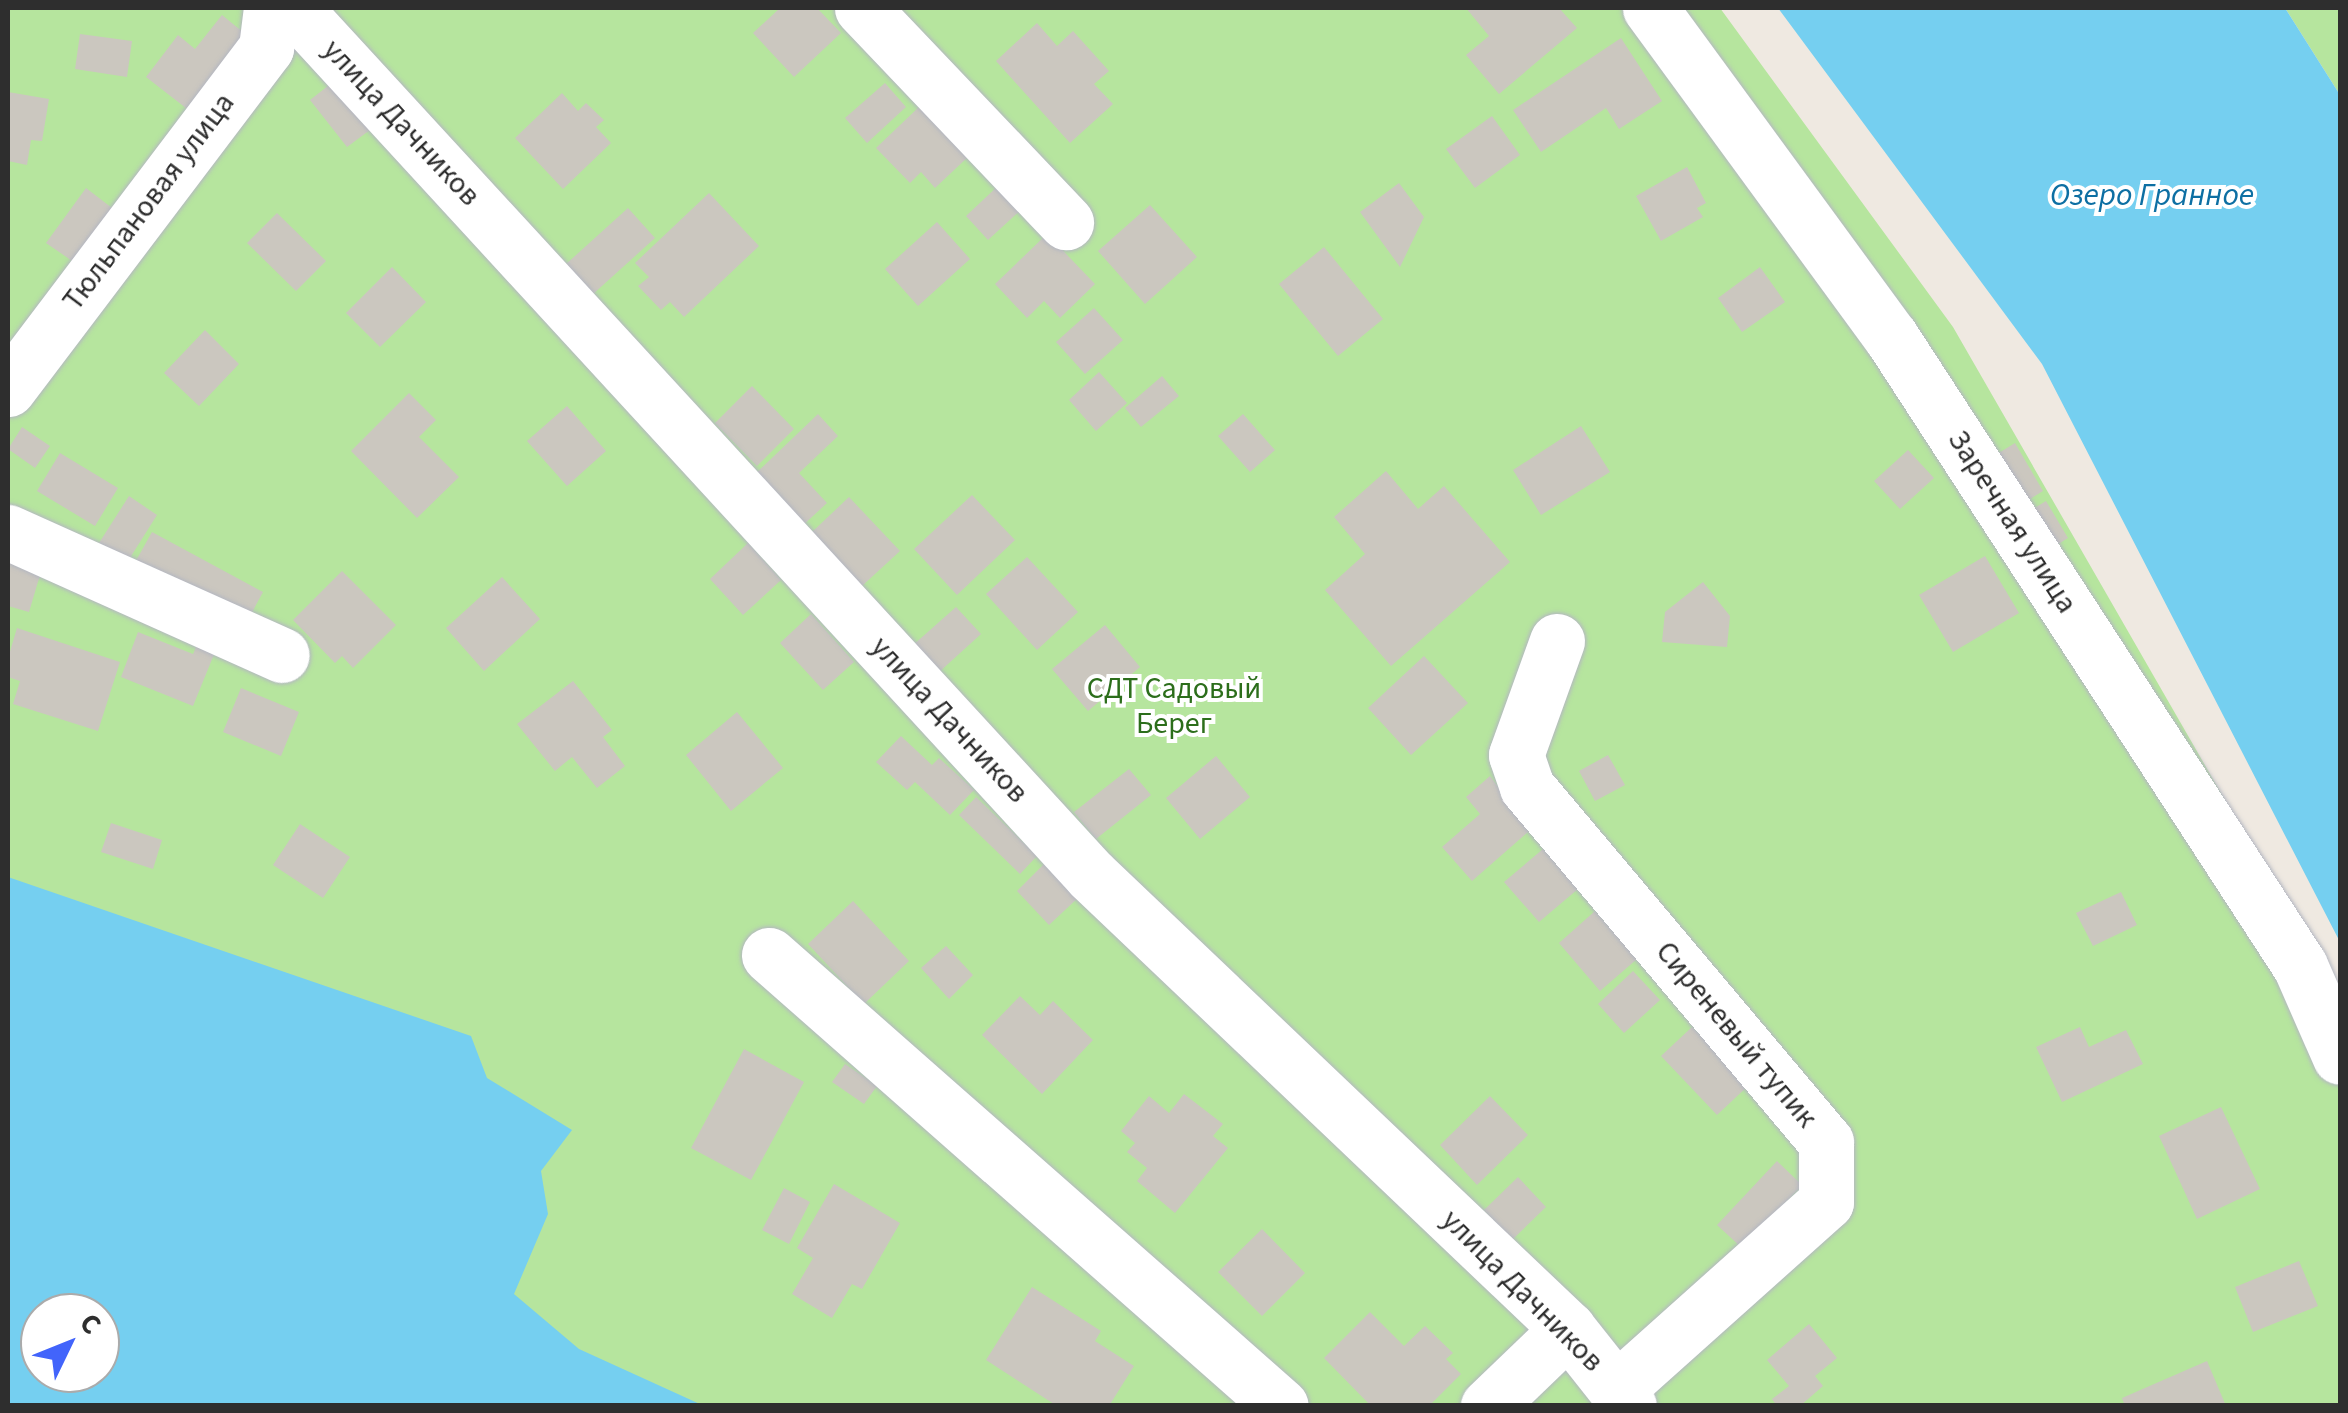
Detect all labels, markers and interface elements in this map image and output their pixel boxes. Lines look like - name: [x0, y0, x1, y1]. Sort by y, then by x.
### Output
- street label: улица Дачников: [315, 32, 487, 214]
- street label: Тюльпановая улица: [56, 86, 242, 318]
- water label: Озеро Гранное: [2050, 176, 2254, 214]
- street label: Заречная улица: [1940, 424, 2084, 620]
- street label: улица Дачников: [863, 629, 1035, 811]
- park label: СДТ Садовый Берег: [1087, 671, 1261, 742]
- street label: Сиреневый тупик: [1648, 935, 1824, 1135]
- street label: улица Дачников: [1434, 1203, 1610, 1379]
- north arrow: [20, 1293, 120, 1393]
- text: С: [70, 1304, 111, 1343]

